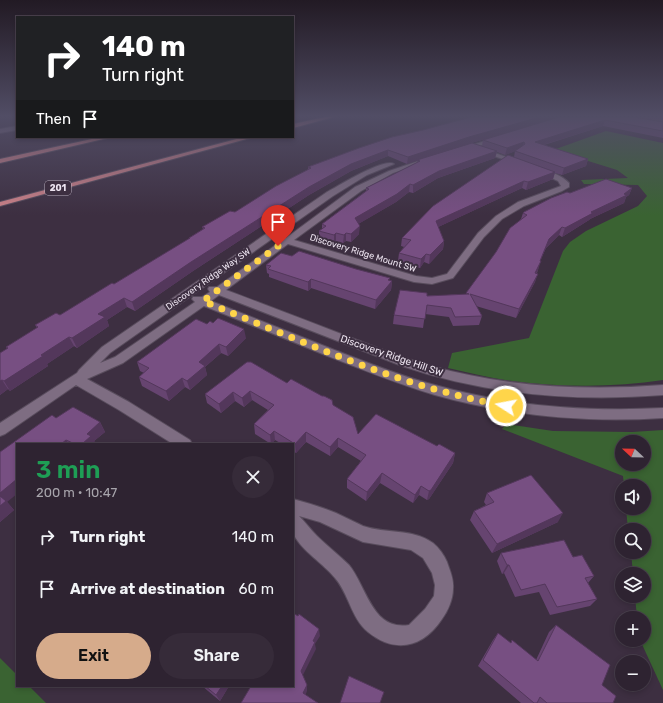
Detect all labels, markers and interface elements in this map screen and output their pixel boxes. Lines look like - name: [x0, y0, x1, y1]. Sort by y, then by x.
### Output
- text: 140 m: [102, 30, 186, 63]
- icon: right: [36, 32, 88, 84]
- text: Turn right: [102, 64, 184, 86]
- icon: arrive: [79, 108, 101, 130]
- text: Then: [36, 110, 71, 128]
- road number: 201: [45, 181, 71, 195]
- pin: [261, 205, 295, 246]
- icon: arrive: [267, 211, 289, 233]
- street label: Discovery Ridge Mount SW: [309, 232, 417, 274]
- street label: Discovery Ridge Way SW: [164, 246, 252, 312]
- street label: Discovery Ridge Hill SW: [339, 333, 445, 379]
- position arrow: [485, 385, 527, 427]
- north arrow: [615, 435, 651, 471]
- map controls: [615, 435, 651, 691]
- text: 3 min: [36, 456, 100, 484]
- button: close: [232, 456, 274, 498]
- button: sound: [615, 479, 651, 515]
- text: 200 m · 10:47: [36, 485, 117, 500]
- button: search: [615, 523, 651, 559]
- icon: right: [36, 526, 58, 548]
- text: Turn right: [70, 528, 145, 546]
- text: 140 m: [232, 528, 274, 546]
- button: layers: [615, 567, 651, 603]
- icon: arrive: [36, 578, 58, 600]
- text: Arrive at destination: [70, 580, 225, 598]
- text: 60 m: [238, 580, 274, 598]
- button: +: [615, 611, 651, 647]
- button: Exit: [36, 633, 151, 679]
- button: Share: [159, 633, 274, 679]
- button: −: [615, 655, 651, 691]

